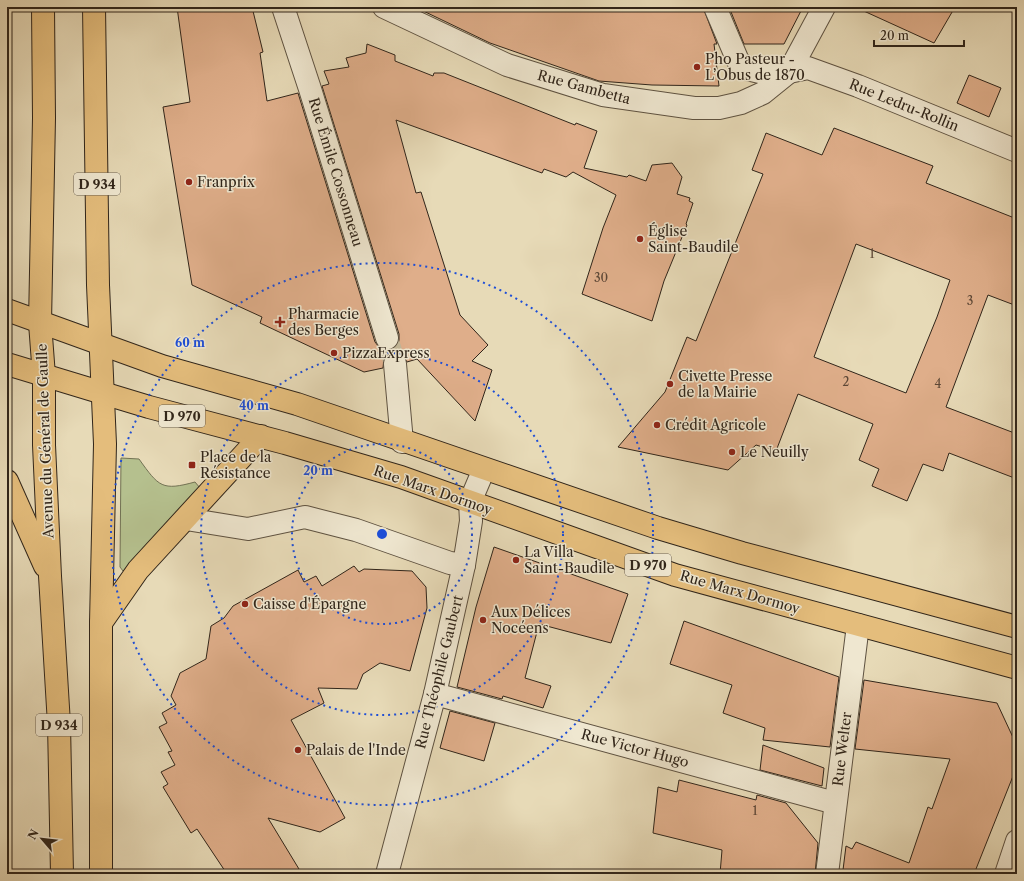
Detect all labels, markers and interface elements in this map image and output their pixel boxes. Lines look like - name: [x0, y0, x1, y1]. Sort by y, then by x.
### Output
- scale bar: [874, 22, 964, 48]
- text: 20 m: [880, 28, 909, 43]
- place label: Pho Pasteur - L’Obus de 1870: [705, 50, 805, 84]
- marker: Pho Pasteur - L’Obus de 1870: [692, 62, 702, 72]
- street label: Rue Gambetta: [535, 66, 633, 108]
- street label: Rue Ledru-Rollin: [846, 75, 962, 135]
- street label: Rue Émile Cossonneau: [305, 95, 367, 249]
- road number: D 934: [74, 173, 120, 195]
- place label: Franprix: [197, 173, 256, 191]
- marker: Franprix: [184, 177, 194, 187]
- place label: Église Saint-Baudile: [648, 222, 739, 256]
- marker: Église Saint-Baudile: [635, 234, 645, 244]
- house number: 1: [869, 246, 875, 261]
- house number: 30: [594, 270, 608, 285]
- house number: 3: [967, 293, 973, 308]
- place label: Pharmacie des Berges: [288, 305, 359, 339]
- marker: Pharmacie des Berges: [275, 317, 285, 327]
- text: 60 m: [175, 335, 205, 350]
- street label: Avenue du Général de Gaulle: [33, 343, 57, 540]
- place label: PizzaExpress: [342, 344, 430, 362]
- marker: PizzaExpress: [329, 348, 339, 358]
- place label: Civette Presse de la Mairie: [678, 367, 772, 401]
- house number: 2: [843, 374, 850, 389]
- house number: 4: [935, 376, 942, 391]
- marker: Civette Presse de la Mairie: [665, 379, 675, 389]
- text: 40 m: [239, 398, 269, 413]
- road number: D 970: [159, 405, 205, 427]
- place label: Crédit Agricole: [665, 416, 766, 434]
- marker: Crédit Agricole: [652, 420, 662, 430]
- place label: Le Neuilly: [740, 443, 809, 461]
- marker: Le Neuilly: [727, 447, 737, 457]
- place label: Place de la Résistance: [200, 448, 272, 482]
- marker: Place de la Résistance: [187, 460, 197, 470]
- street label: Rue Marx Dormoy: [371, 461, 495, 519]
- text: 20 m: [303, 463, 333, 478]
- centre of rings: [375, 527, 389, 541]
- place label: La Villa Saint-Baudile: [524, 543, 615, 577]
- road number: D 970: [625, 554, 671, 576]
- marker: La Villa Saint-Baudile: [511, 555, 521, 565]
- street label: Rue Marx Dormoy: [678, 566, 802, 618]
- street label: Rue Théophile Gaubert: [411, 593, 467, 751]
- place label: Caisse d'Épargne: [253, 595, 366, 613]
- marker: Caisse d'Épargne: [240, 599, 250, 609]
- place label: Aux Délices Nocéens: [490, 603, 570, 637]
- marker: Aux Délices Nocéens: [478, 615, 488, 625]
- street label: Rue Welter: [829, 711, 855, 787]
- road number: D 934: [36, 714, 82, 736]
- street label: Rue Victor Hugo: [579, 725, 691, 771]
- place label: Palais de l'Inde: [306, 741, 406, 759]
- marker: Palais de l'Inde: [293, 745, 303, 755]
- house number: 1: [752, 803, 758, 818]
- north arrow: [22, 819, 62, 859]
- text: N: [25, 826, 42, 842]

